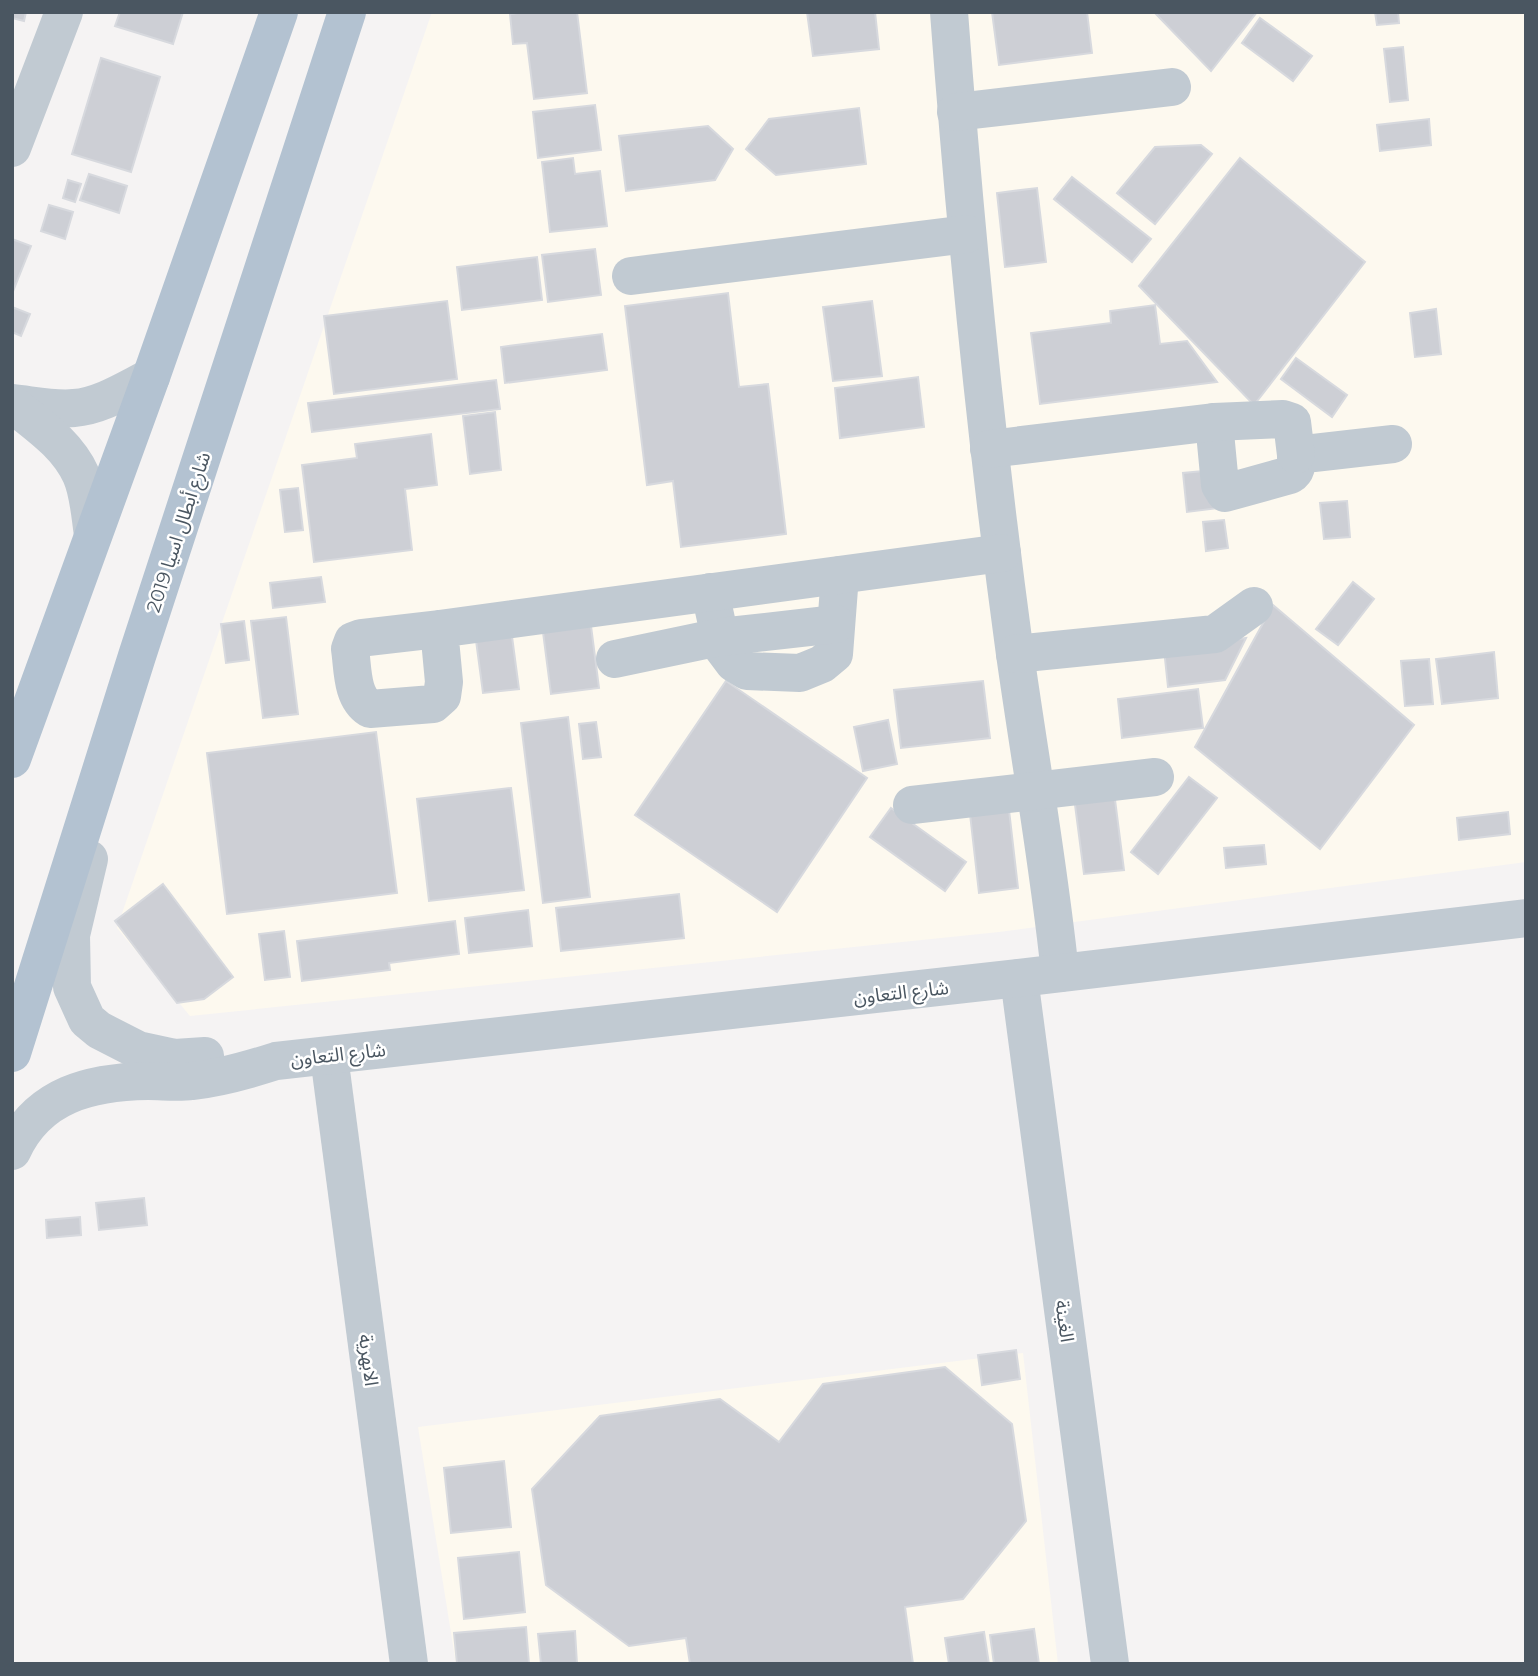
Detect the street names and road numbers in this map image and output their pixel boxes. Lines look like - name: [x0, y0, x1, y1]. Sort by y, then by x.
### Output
- street label: شارع أبطال اسيا 2019: [142, 449, 217, 616]
- street label: شارع التعاون: [852, 976, 950, 1011]
- street label: شارع التعاون: [289, 1038, 387, 1073]
- street label: الغينة: [1050, 1299, 1079, 1344]
- street label: الابهرية: [354, 1333, 383, 1387]

